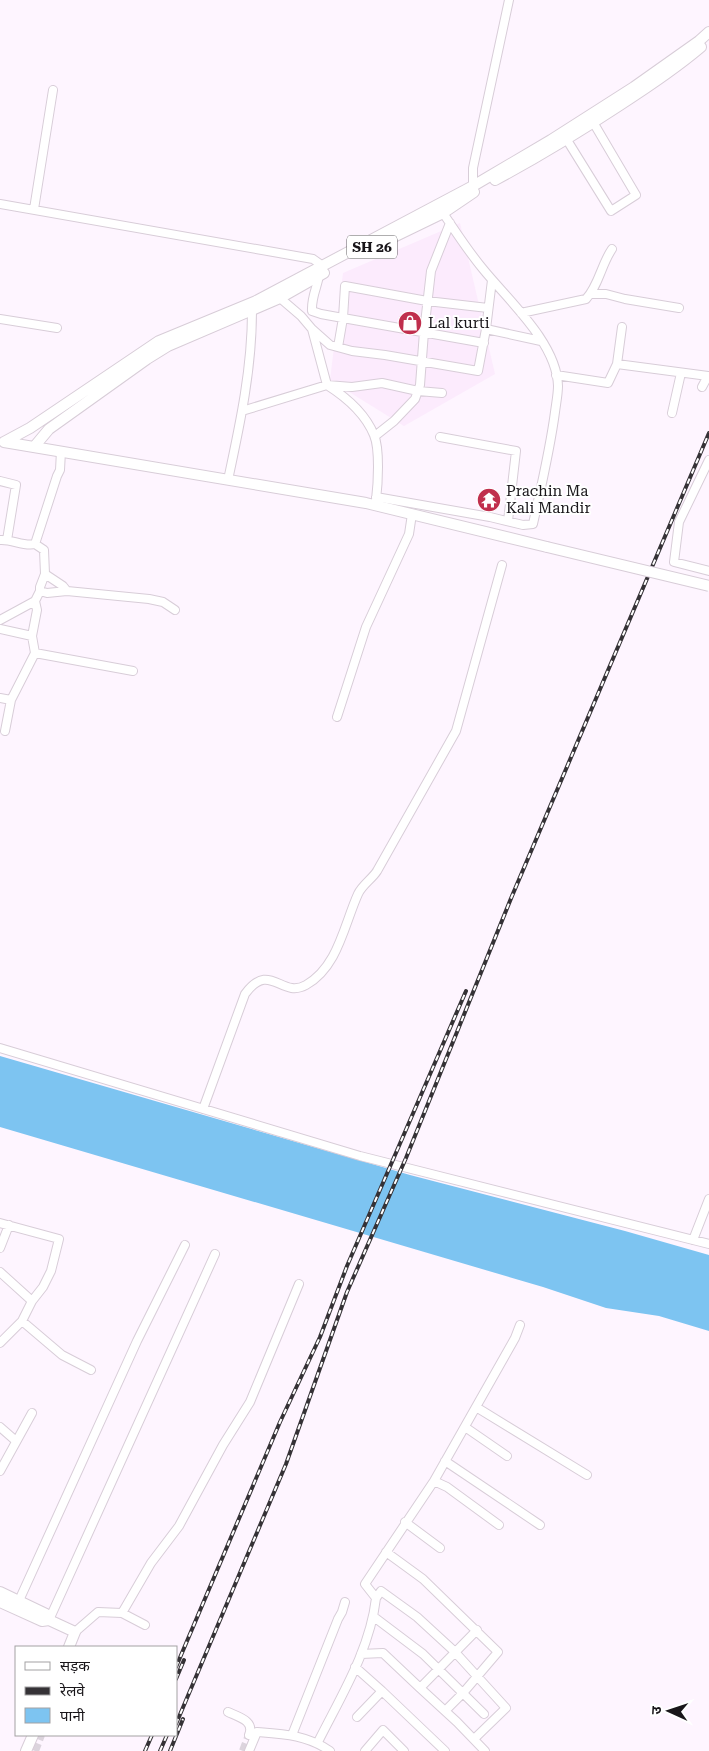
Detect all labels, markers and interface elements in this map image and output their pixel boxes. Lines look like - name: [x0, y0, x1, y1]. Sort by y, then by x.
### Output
- road number: SH 26: [347, 236, 397, 258]
- shop icon: Lal kurti: [397, 310, 423, 336]
- place label: Lal kurti: [428, 314, 490, 332]
- place label: Prachin Ma Kali Mandir: [506, 482, 591, 517]
- temple icon: Prachin Ma Kali Mandir: [476, 487, 502, 513]
- legend: [15, 1646, 178, 1736]
- text: सड़क: [60, 1657, 90, 1675]
- text: रेलवे: [59, 1682, 85, 1700]
- north arrow: [644, 1686, 694, 1736]
- text: उ: [648, 1705, 664, 1715]
- text: पानी: [60, 1707, 86, 1725]

